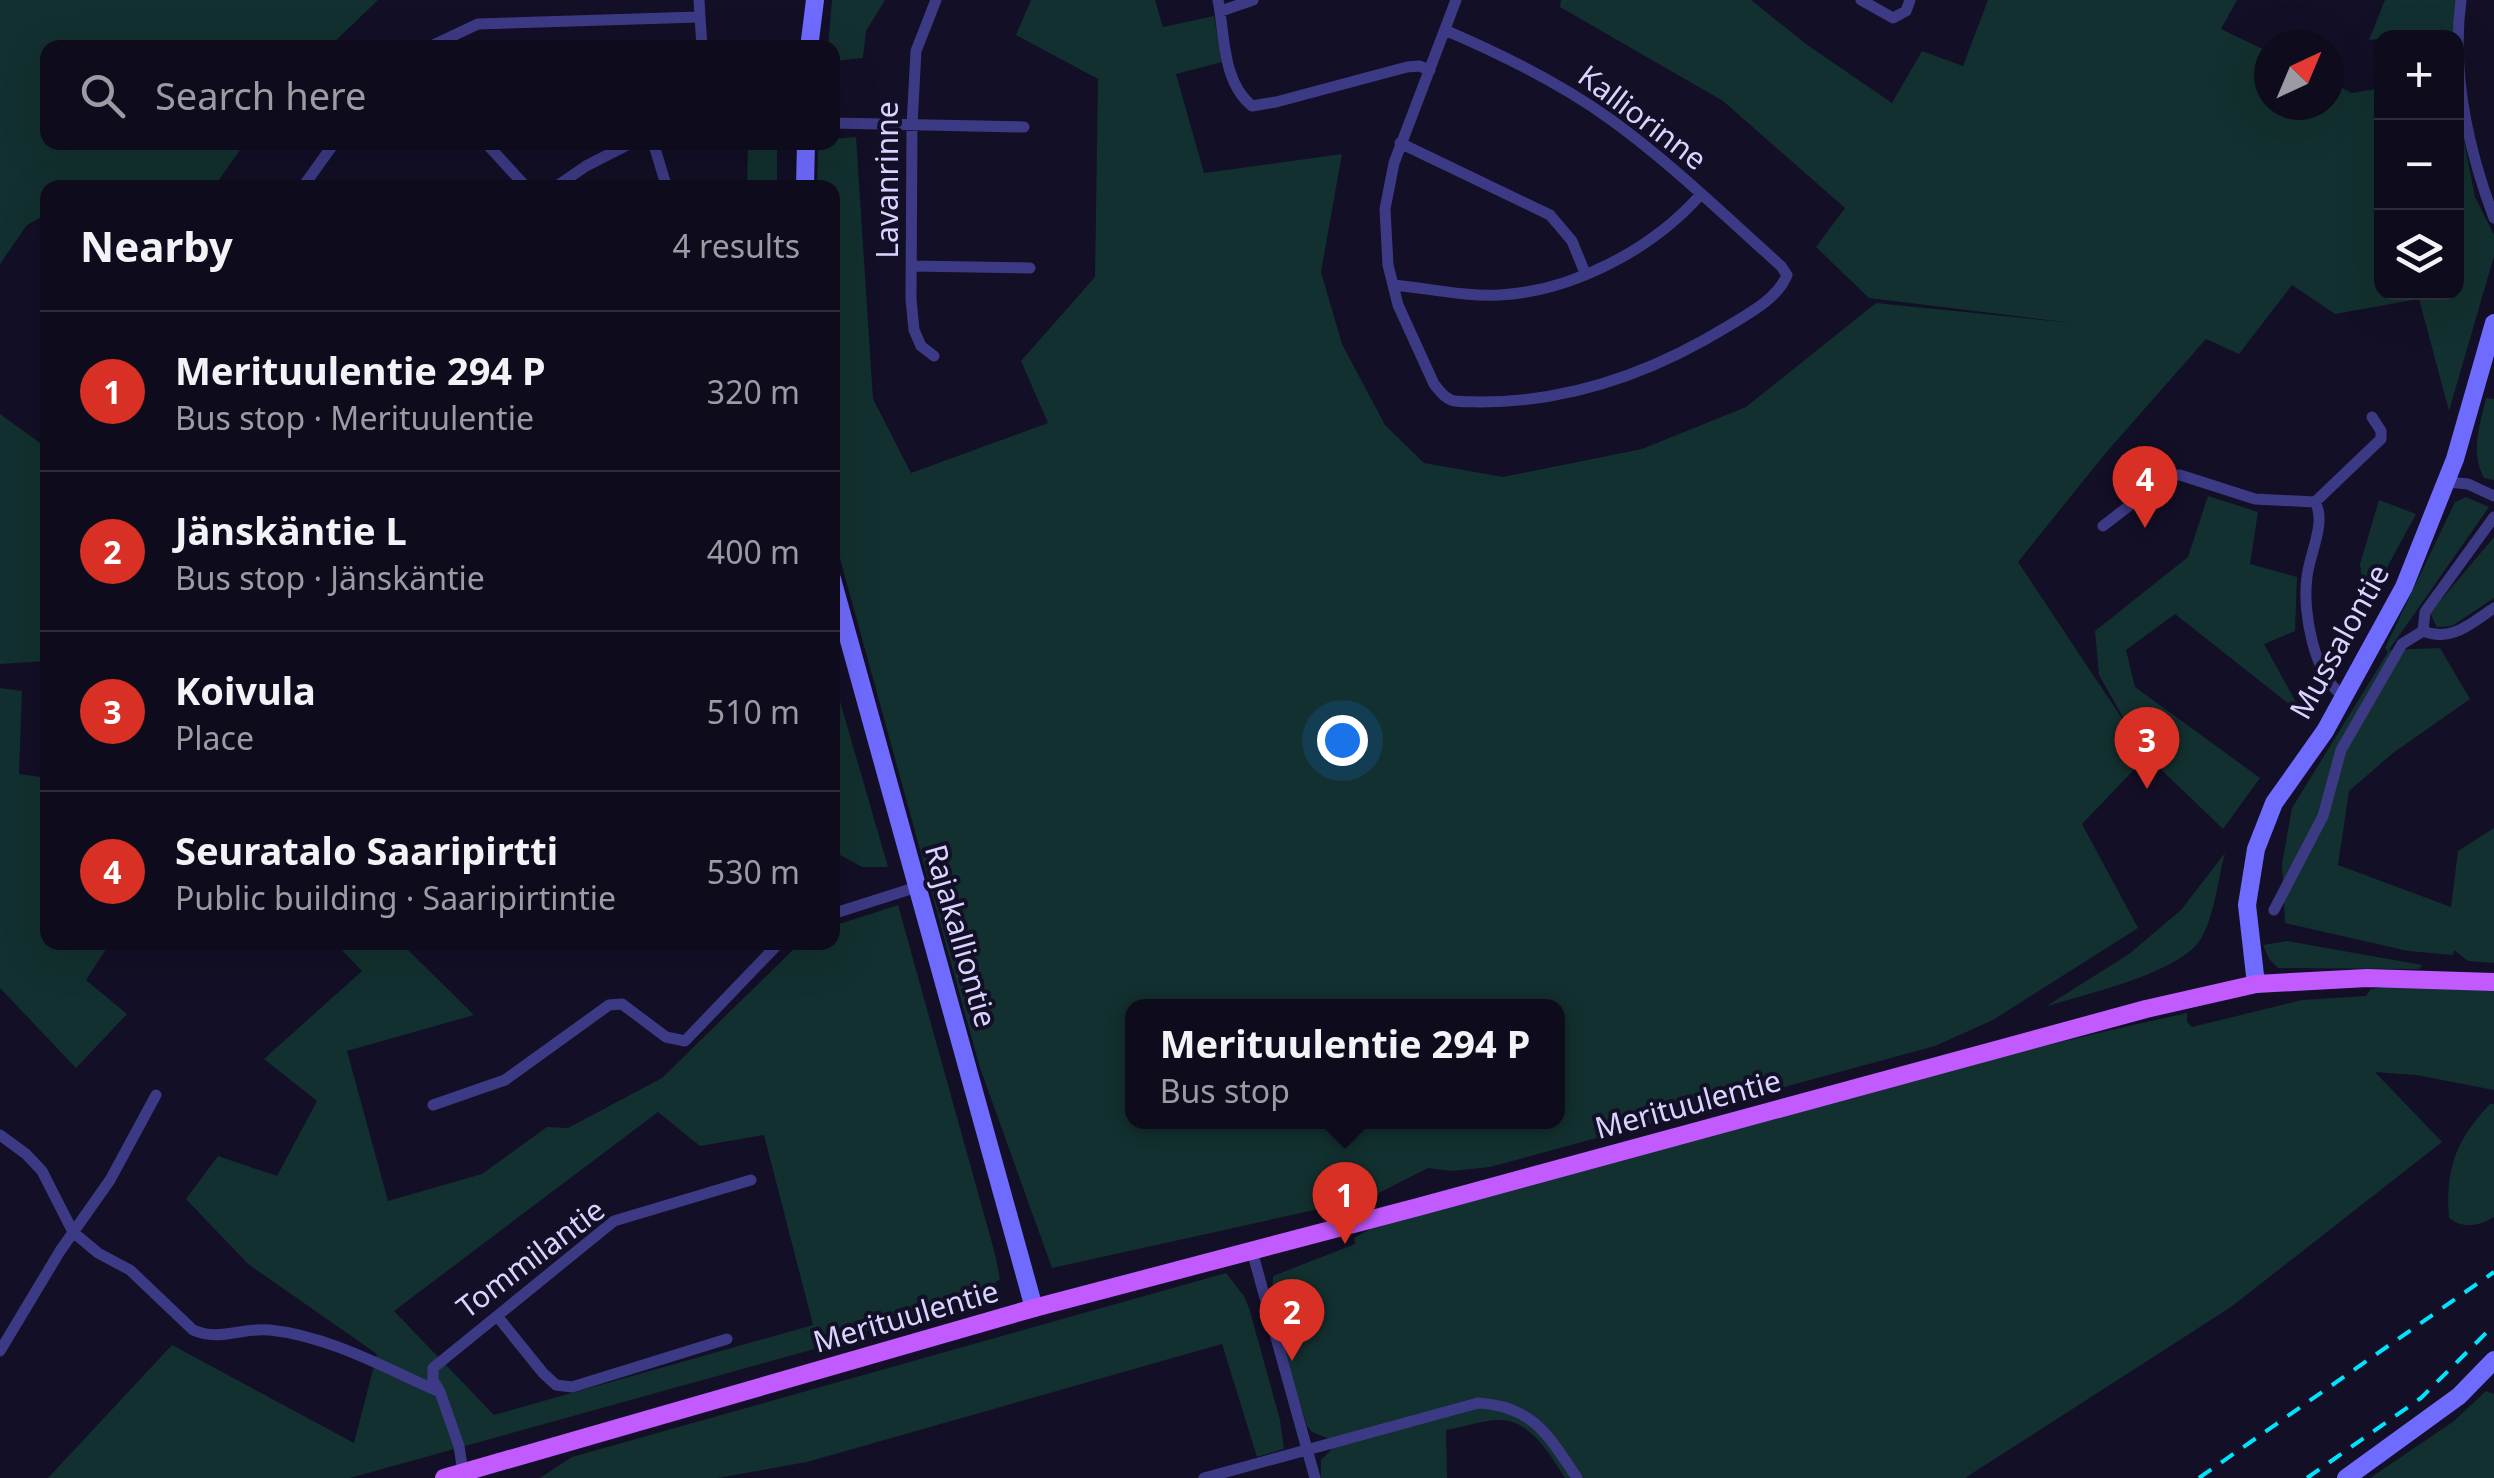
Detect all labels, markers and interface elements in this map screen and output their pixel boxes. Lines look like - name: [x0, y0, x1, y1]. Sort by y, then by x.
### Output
- north arrow: [2254, 30, 2344, 120]
- map controls: [2374, 30, 2464, 300]
- button: +: [2374, 30, 2464, 120]
- search box: [40, 40, 840, 150]
- street label: Kalliorinne: [1570, 55, 1715, 179]
- icon: search: [75, 68, 130, 123]
- text: Search here: [155, 69, 366, 121]
- street label: Lavanrinne: [866, 101, 907, 259]
- button: −: [2374, 120, 2464, 210]
- button: layers: [2374, 210, 2464, 300]
- text: Nearby: [80, 217, 233, 274]
- text: 4 results: [673, 224, 800, 267]
- text: Merituulentie 294 P: [175, 344, 546, 396]
- text: 1: [103, 370, 122, 413]
- text: 320 m: [707, 370, 800, 413]
- text: Bus stop · Merituulentie: [175, 396, 534, 439]
- pin: 4: [2112, 446, 2178, 528]
- text: Jänskäntie L: [175, 504, 407, 556]
- text: 2: [103, 530, 122, 573]
- text: 400 m: [707, 530, 800, 573]
- text: Bus stop · Jänskäntie: [175, 556, 485, 599]
- street label: Mussalontie: [2279, 556, 2398, 726]
- text: Koivula: [175, 664, 316, 716]
- text: 3: [103, 690, 122, 733]
- text: 510 m: [707, 690, 800, 733]
- pin: 3: [2114, 706, 2180, 789]
- your location: [1317, 715, 1368, 766]
- text: Place: [175, 716, 254, 759]
- text: Seuratalo Saaripirtti: [175, 824, 558, 876]
- street label: Rajakalliontie: [916, 839, 1007, 1032]
- text: 4: [103, 850, 122, 893]
- text: 530 m: [707, 850, 800, 893]
- text: Public building · Saaripirtintie: [175, 876, 616, 919]
- popup: [1125, 999, 1565, 1129]
- text: Merituulentie 294 P: [1160, 1017, 1530, 1069]
- street label: Merituulentie: [1590, 1059, 1785, 1148]
- text: Bus stop: [1160, 1069, 1290, 1112]
- pin: 1: [1312, 1162, 1378, 1244]
- street label: Tommilantie: [448, 1189, 612, 1327]
- street label: Merituulentie: [808, 1270, 1003, 1362]
- pin: 2: [1260, 1278, 1324, 1361]

